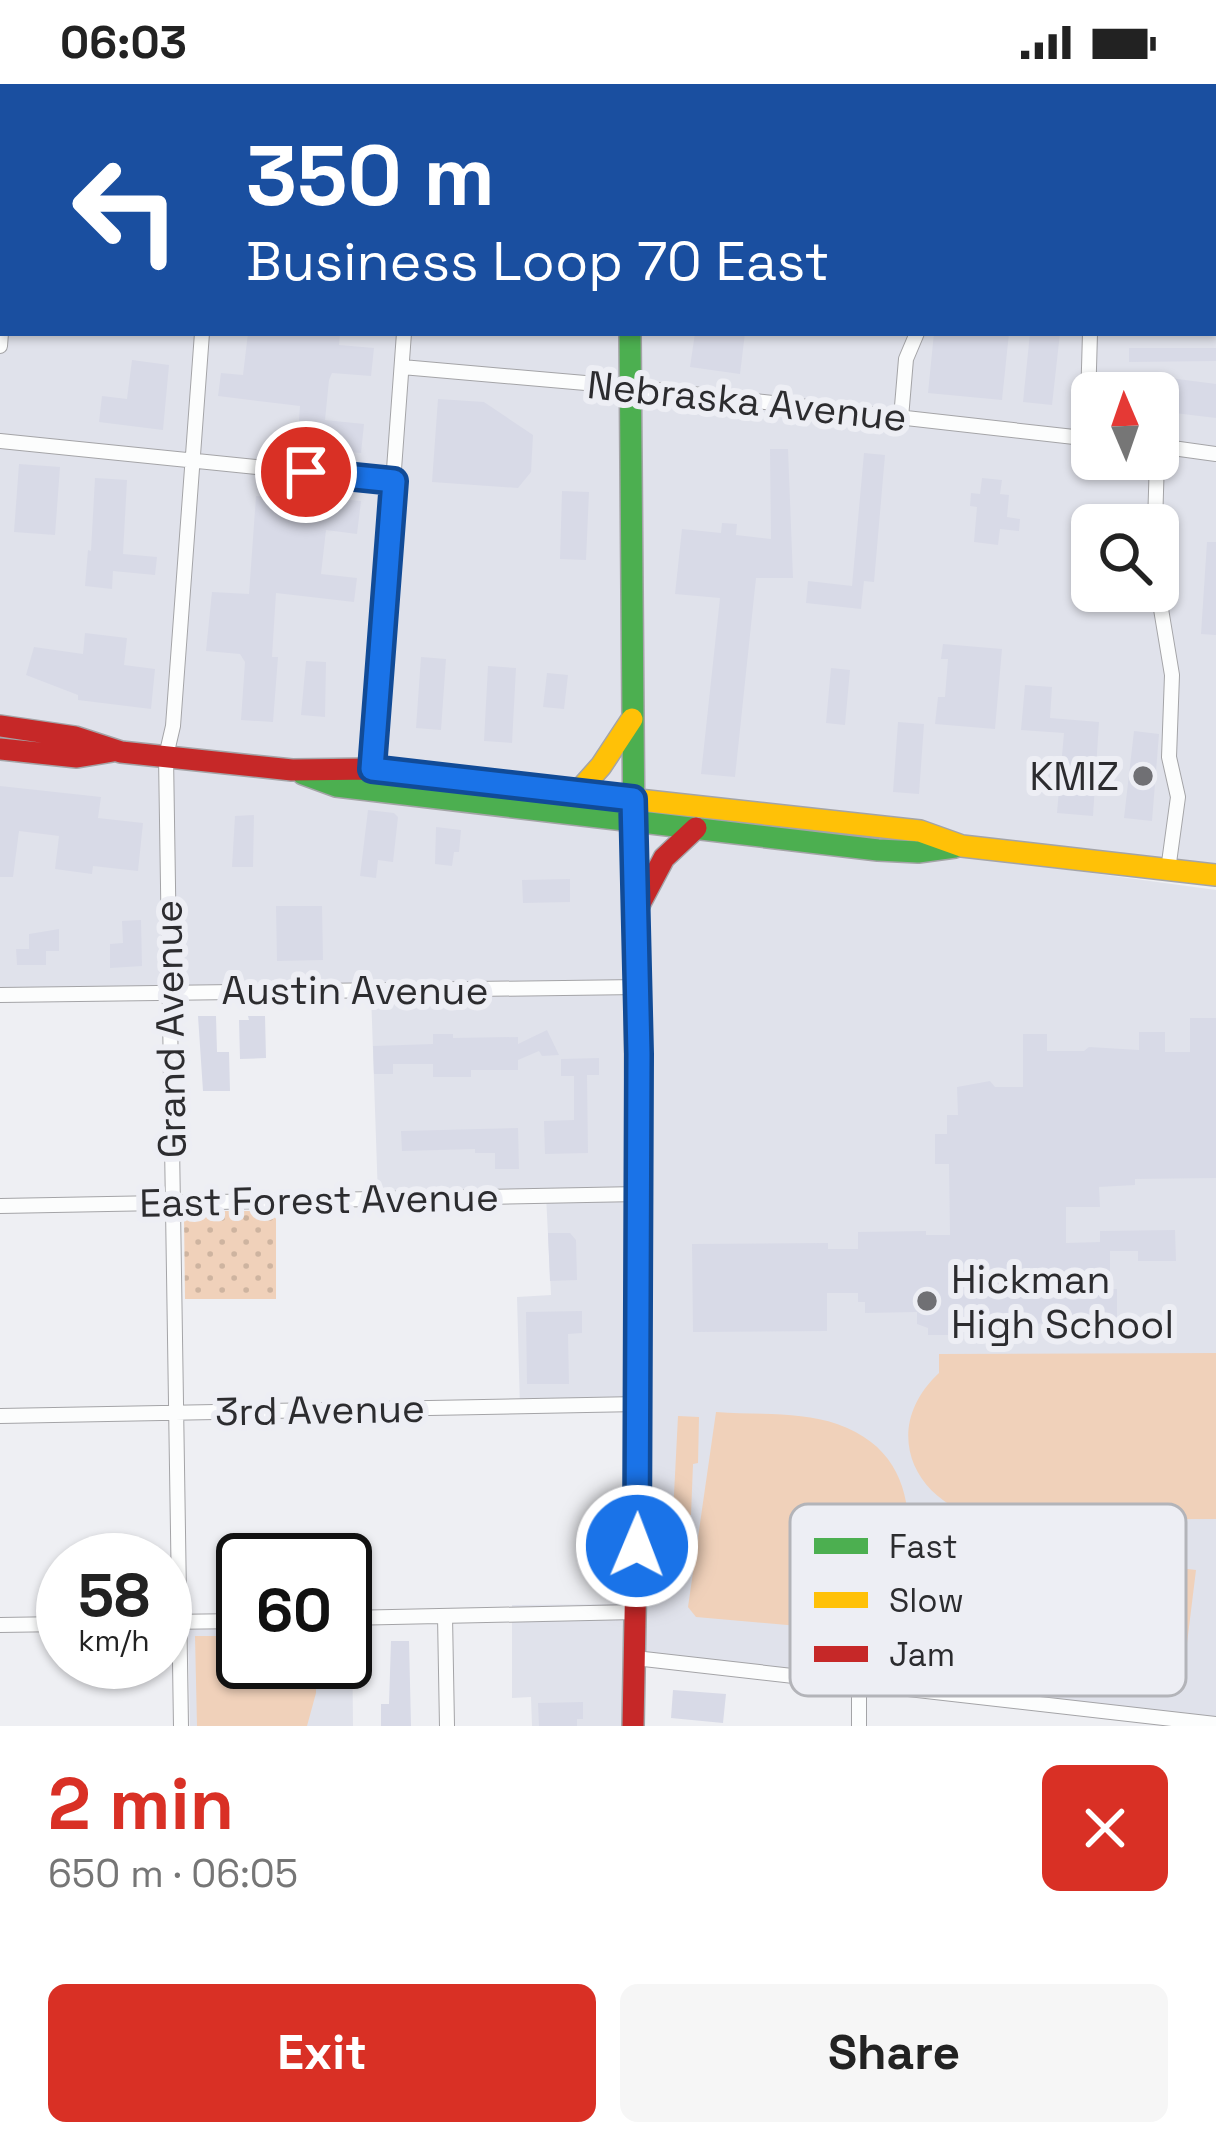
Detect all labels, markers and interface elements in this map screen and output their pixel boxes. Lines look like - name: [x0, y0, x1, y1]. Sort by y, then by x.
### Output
- text: 06:03: [60, 14, 187, 71]
- text: 350 m: [246, 122, 495, 230]
- icon: left: [48, 132, 204, 288]
- text: Business Loop 70 East: [246, 227, 829, 296]
- street label: Nebraska Avenue: [585, 360, 909, 442]
- north arrow: [1071, 372, 1179, 480]
- map controls: [1071, 372, 1179, 612]
- pin: [255, 421, 357, 523]
- icon: arrive: [273, 439, 339, 505]
- button: search: [1071, 504, 1179, 612]
- place label: KMIZ: [1029, 752, 1119, 801]
- marker: KMIZ: [1130, 763, 1156, 789]
- street label: Grand Avenue: [143, 899, 197, 1159]
- street label: Austin Avenue: [221, 966, 489, 1015]
- street label: East Forest Avenue: [139, 1172, 499, 1228]
- place label: Hickman High School: [951, 1255, 1174, 1349]
- marker: Hickman High School: [914, 1288, 940, 1314]
- street label: 3rd Avenue: [215, 1384, 425, 1436]
- position arrow: [574, 1483, 700, 1609]
- legend: [790, 1504, 1186, 1696]
- text: Fast: [889, 1526, 958, 1568]
- speed limit sign: 60: [216, 1533, 372, 1689]
- text: 58: [78, 1557, 150, 1634]
- text: Slow: [889, 1580, 964, 1622]
- text: km/h: [78, 1621, 150, 1660]
- text: Jam: [889, 1634, 955, 1676]
- text: 2 min: [48, 1758, 234, 1850]
- button: close: [1042, 1765, 1168, 1891]
- text: 650 m · 06:05: [48, 1849, 298, 1898]
- button: Exit: [48, 1984, 596, 2122]
- button: Share: [620, 1984, 1168, 2122]

